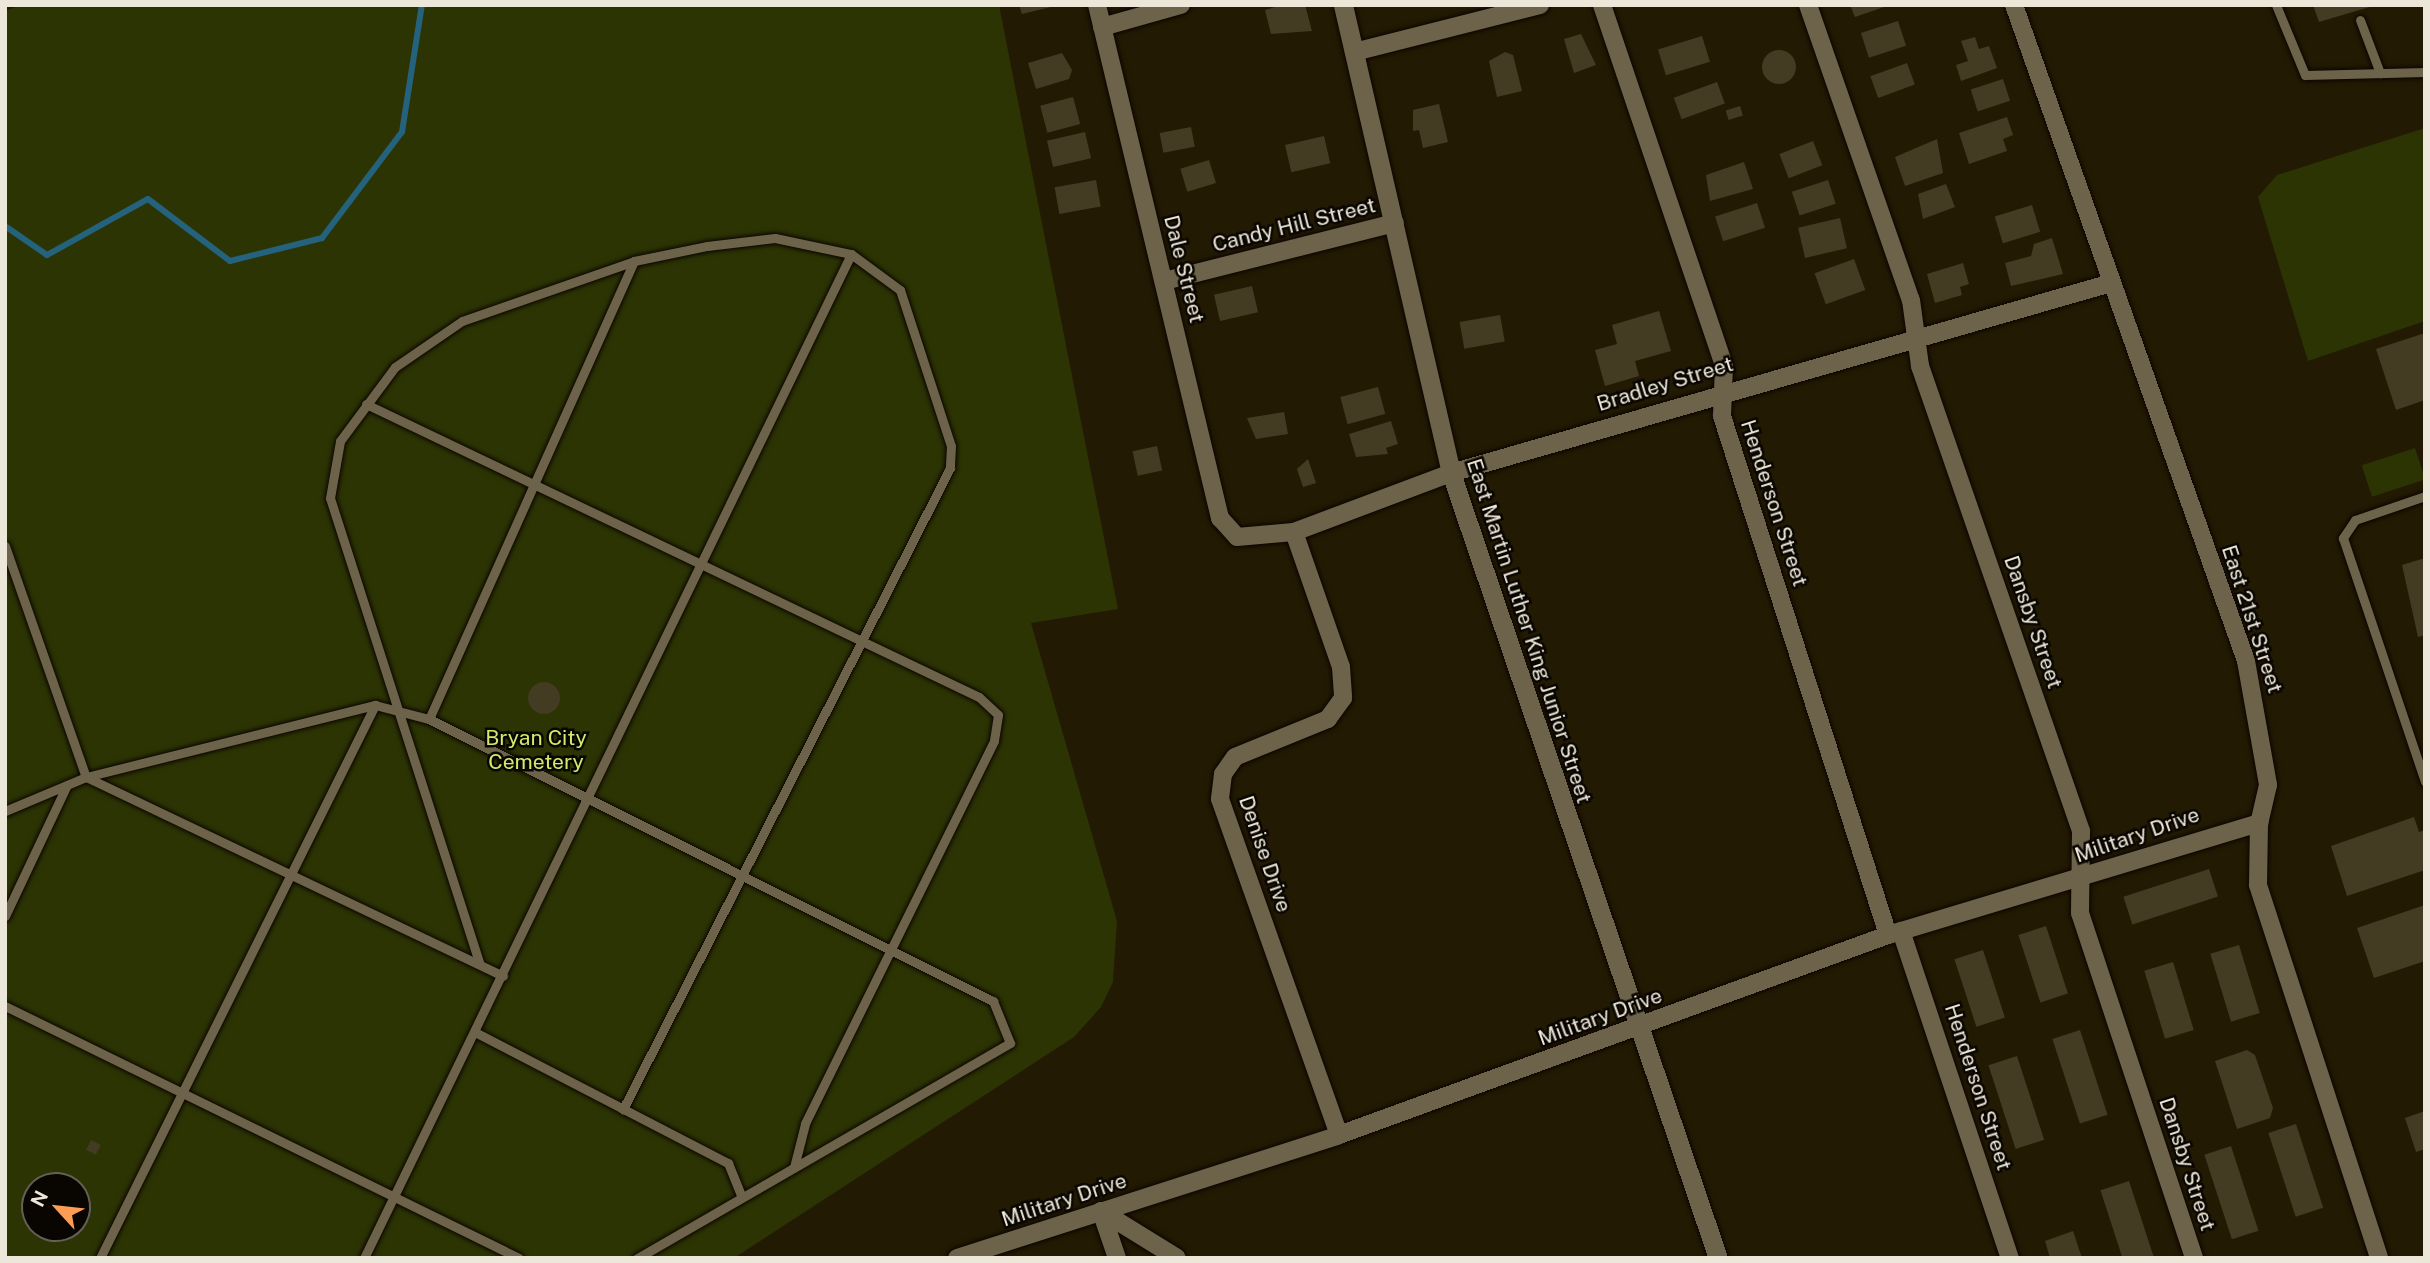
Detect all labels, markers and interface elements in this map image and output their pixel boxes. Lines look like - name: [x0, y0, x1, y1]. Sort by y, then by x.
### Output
- street label: Candy Hill Street: [1210, 193, 1378, 257]
- street label: Dale Street: [1158, 212, 1210, 326]
- street label: Bradley Street: [1594, 351, 1736, 417]
- street label: Henderson Street: [1735, 417, 1813, 589]
- street label: East Martin Luther King Junior Street: [1461, 455, 1597, 807]
- street label: East 21st Street: [2216, 542, 2288, 696]
- street label: Dansby Street: [1998, 552, 2068, 692]
- park label: Bryan City Cemetery: [485, 725, 587, 775]
- street label: Denise Drive: [1233, 792, 1297, 916]
- street label: Military Drive: [2071, 802, 2203, 868]
- street label: Military Drive: [1535, 983, 1665, 1051]
- street label: Henderson Street: [1939, 1001, 2017, 1173]
- street label: Dansby Street: [2154, 1094, 2220, 1234]
- street label: Military Drive: [998, 1168, 1130, 1232]
- north arrow: [21, 1172, 91, 1242]
- text: N: [26, 1187, 52, 1210]

